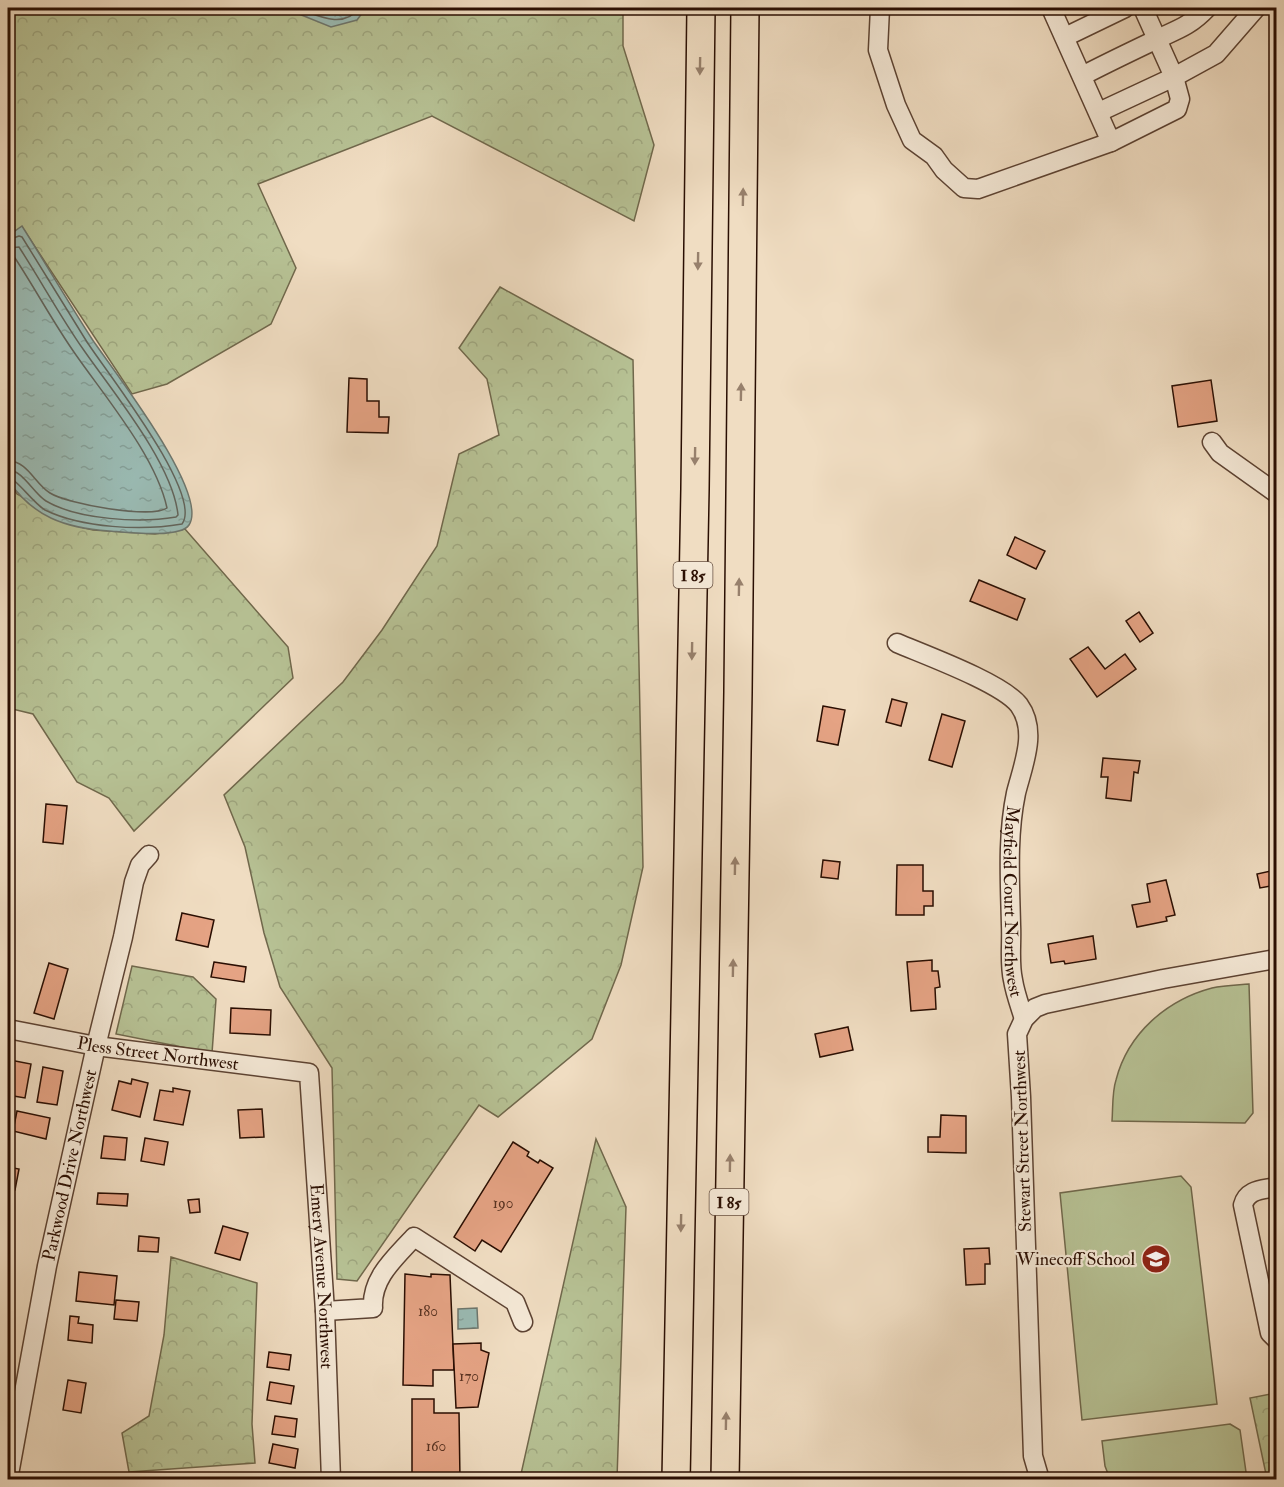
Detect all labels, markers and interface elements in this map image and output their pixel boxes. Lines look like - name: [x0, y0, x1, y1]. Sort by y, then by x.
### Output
- one-way arrow: [695, 56, 705, 75]
- one-way arrow: [738, 187, 748, 206]
- one-way arrow: [693, 251, 703, 270]
- one-way arrow: [736, 382, 746, 401]
- one-way arrow: [690, 446, 700, 465]
- road number: I 85: [674, 562, 712, 588]
- one-way arrow: [734, 577, 744, 596]
- one-way arrow: [687, 641, 697, 660]
- street label: Mayfield Court Northwest: [998, 805, 1027, 1000]
- one-way arrow: [730, 856, 740, 875]
- one-way arrow: [728, 959, 738, 978]
- street label: Pless Street Northwest: [75, 1032, 240, 1076]
- street label: Stewart Street Northwest: [1008, 1050, 1037, 1232]
- street label: Parkwood Drive Northwest: [38, 1067, 102, 1263]
- one-way arrow: [725, 1154, 735, 1173]
- street label: Emery Avenue Northwest: [304, 1183, 338, 1369]
- road number: I 85: [710, 1189, 748, 1215]
- house number: 190: [493, 1194, 513, 1213]
- one-way arrow: [676, 1213, 686, 1232]
- school or university icon: Winecoff School: [1140, 1243, 1172, 1275]
- place label: Winecoff School: [1016, 1248, 1135, 1271]
- house number: 180: [418, 1302, 438, 1321]
- house number: 170: [459, 1367, 479, 1386]
- one-way arrow: [721, 1412, 730, 1431]
- house number: 160: [426, 1437, 446, 1456]

